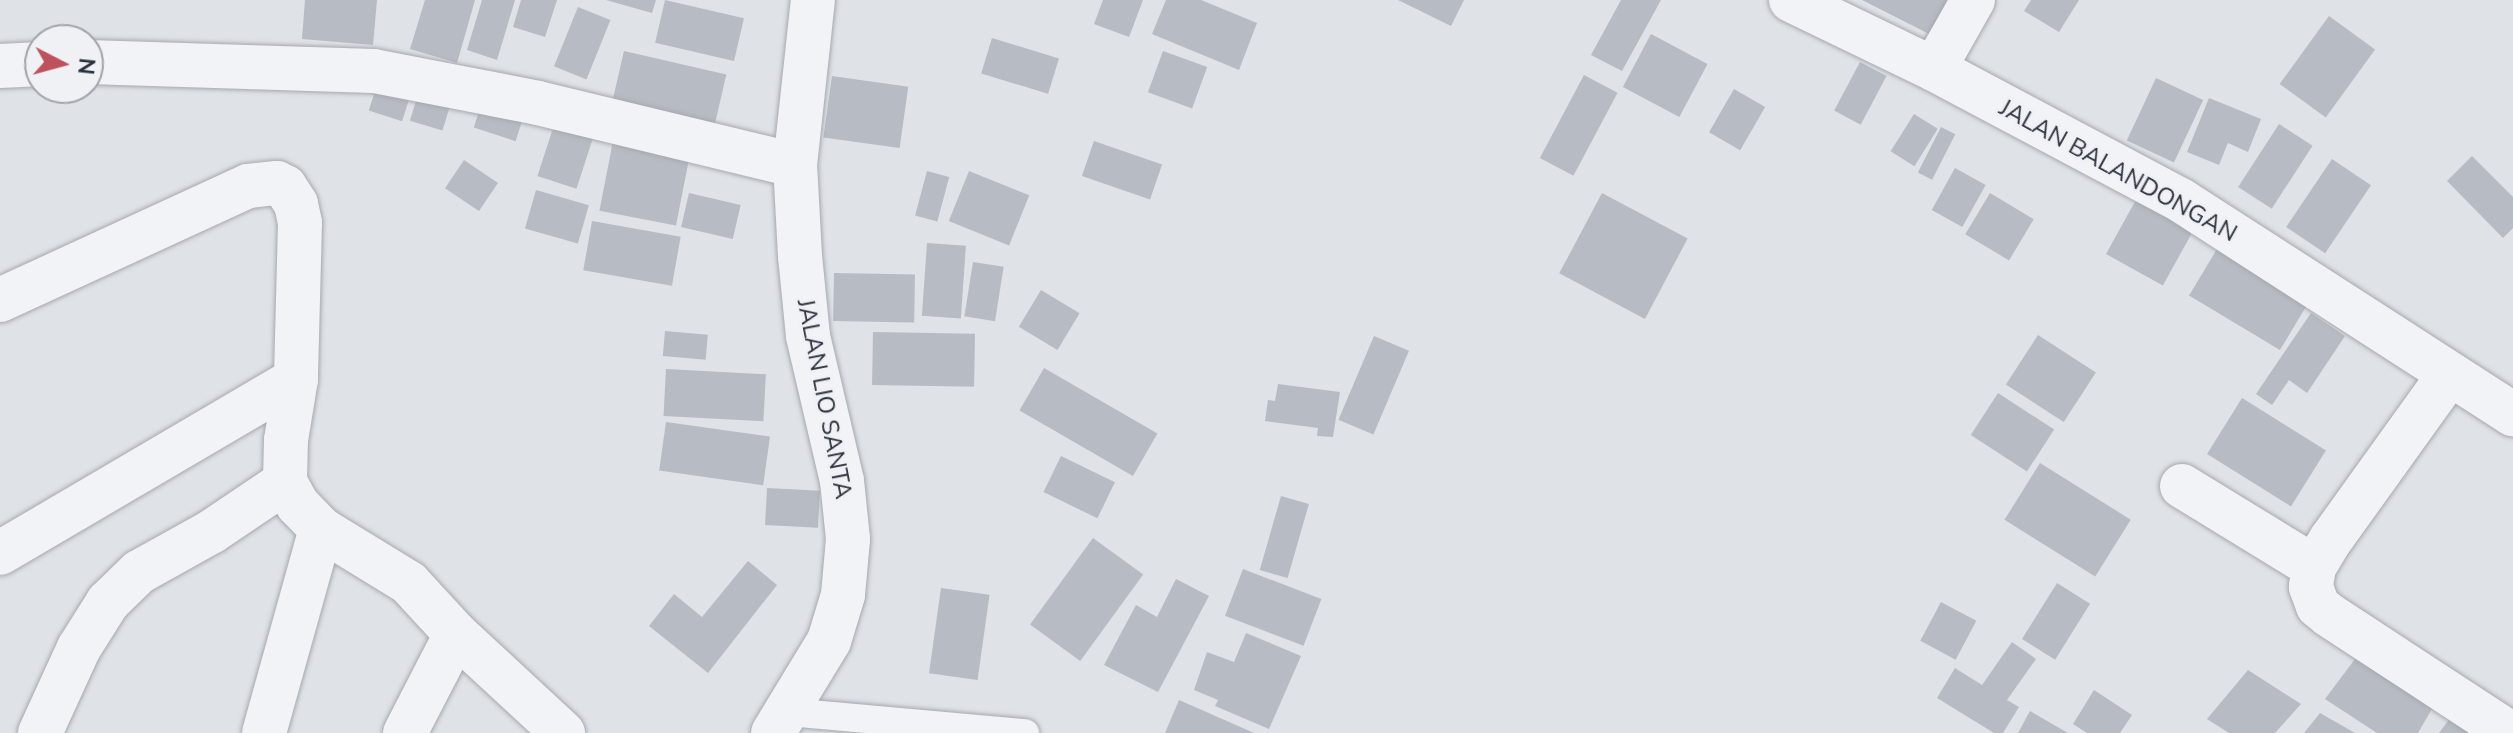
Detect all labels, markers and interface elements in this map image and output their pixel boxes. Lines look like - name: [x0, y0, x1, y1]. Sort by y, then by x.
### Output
- north arrow: [24, 24, 104, 104]
- text: N: [70, 57, 102, 76]
- street label: JALAN BALANDONGAN: [1994, 94, 2242, 248]
- street label: JALAN LIO SANTA: [790, 297, 858, 501]

